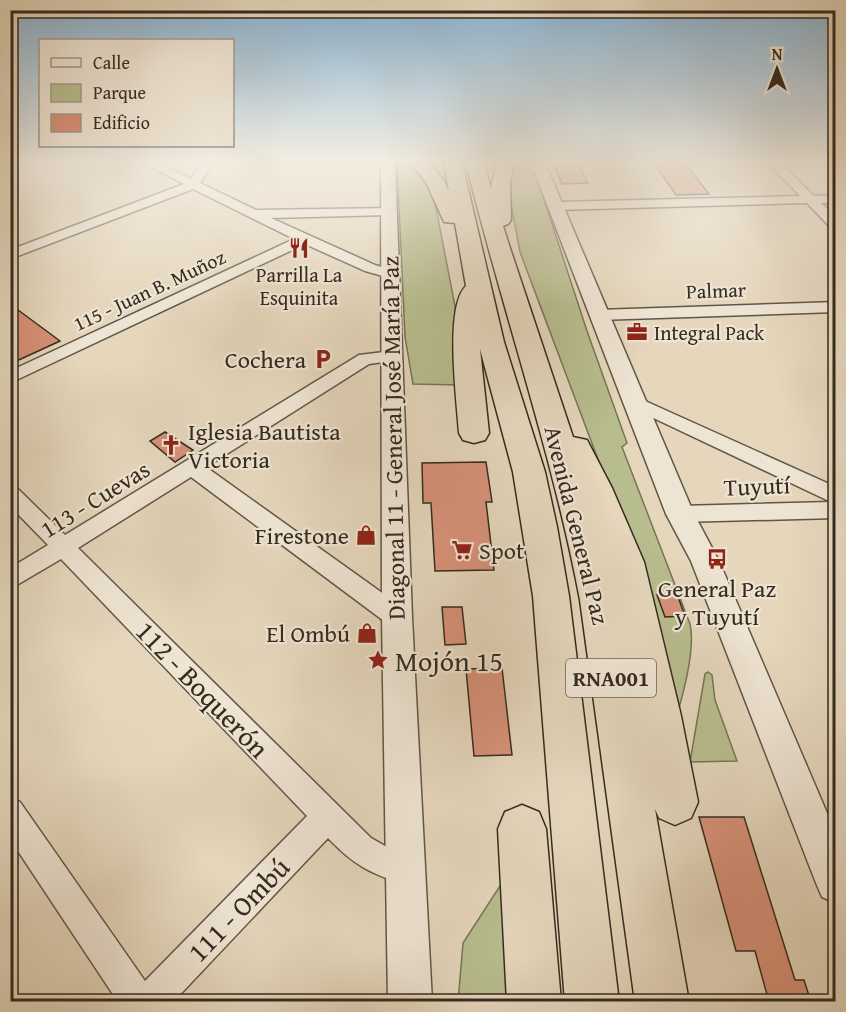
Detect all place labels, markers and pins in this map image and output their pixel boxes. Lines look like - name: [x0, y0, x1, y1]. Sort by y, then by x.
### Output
- restaurant icon: Parrilla La Esquinita: [287, 236, 311, 260]
- place label: Parrilla La Esquinita: [256, 260, 343, 312]
- place label: Integral Pack: [654, 318, 765, 347]
- office icon: Integral Pack: [625, 320, 649, 344]
- place label: Cochera: [225, 342, 307, 377]
- parking icon: Cochera: [311, 347, 335, 371]
- place label: Iglesia Bautista Victoria: [188, 414, 341, 477]
- church icon: Iglesia Bautista Victoria: [159, 433, 183, 457]
- place label: Firestone: [255, 518, 349, 553]
- shop icon: Firestone: [354, 523, 378, 547]
- place label: Spot: [479, 533, 525, 568]
- supermarket icon: Spot: [450, 538, 474, 562]
- bus stop icon: General Paz y Tuyutí: [705, 547, 729, 571]
- place label: General Paz y Tuyutí: [658, 571, 776, 634]
- place label: El Ombú: [266, 616, 350, 651]
- shop icon: El Ombú: [355, 621, 379, 645]
- place label: Mojón 15: [395, 640, 503, 681]
- place icon: Mojón 15: [366, 648, 390, 672]

